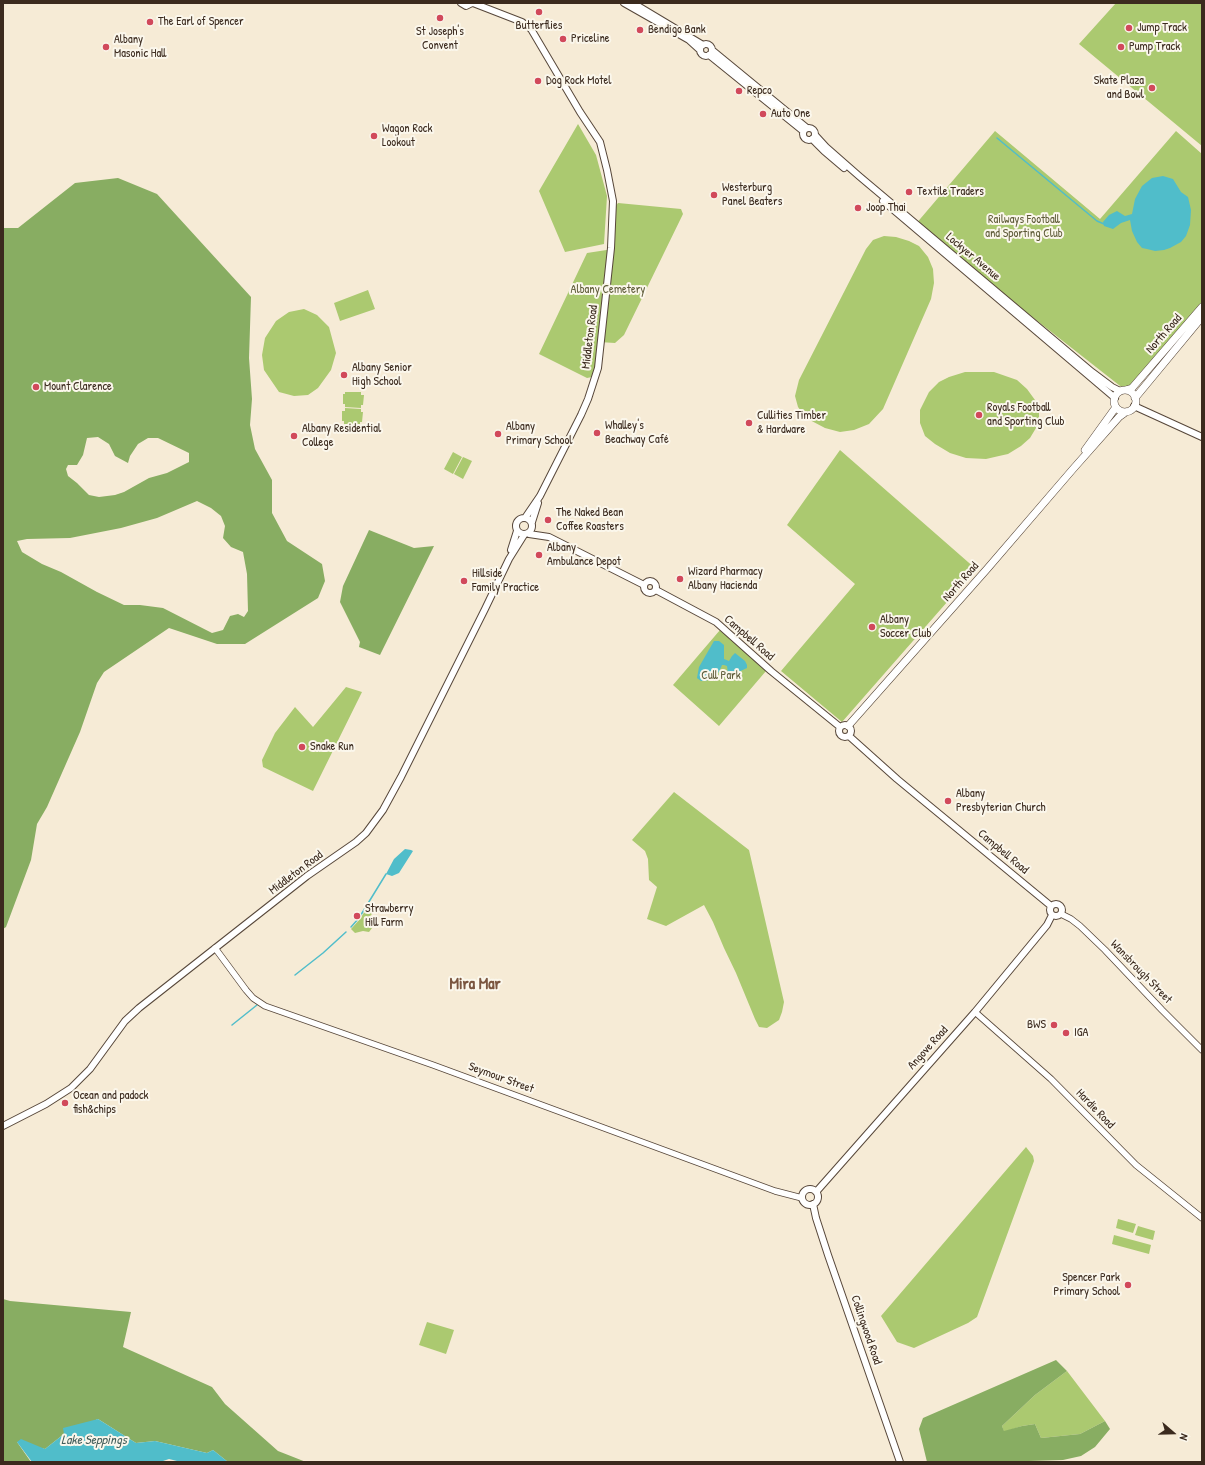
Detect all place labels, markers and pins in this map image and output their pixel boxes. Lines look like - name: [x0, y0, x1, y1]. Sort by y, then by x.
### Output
- marker: Butterflies: [534, 7, 544, 17]
- marker: St Joseph's Convent: [435, 13, 445, 23]
- place label: The Earl of Spencer: [158, 15, 244, 29]
- marker: The Earl of Spencer: [145, 17, 155, 27]
- place label: Butterflies: [516, 19, 562, 33]
- place label: Jump Track: [1137, 21, 1187, 35]
- place label: Bendigo Bank: [648, 23, 706, 37]
- marker: Jump Track: [1124, 23, 1134, 33]
- place label: St Joseph's Convent: [416, 25, 464, 53]
- marker: Bendigo Bank: [635, 25, 645, 35]
- place label: Priceline: [571, 32, 610, 46]
- place label: Albany Masonic Hall: [114, 33, 166, 61]
- marker: Priceline: [558, 34, 568, 44]
- place label: Pump Track: [1129, 40, 1180, 54]
- marker: Albany Masonic Hall: [101, 42, 111, 52]
- marker: Pump Track: [1116, 42, 1126, 52]
- place label: Dog Rock Motel: [546, 74, 611, 88]
- place label: Skate Plaza and Bowl: [1094, 74, 1144, 102]
- marker: Dog Rock Motel: [533, 76, 543, 86]
- marker: Skate Plaza and Bowl: [1147, 83, 1157, 93]
- place label: Repco: [747, 84, 772, 98]
- marker: Repco: [734, 86, 744, 96]
- place label: Auto One: [771, 107, 810, 121]
- marker: Auto One: [758, 109, 768, 119]
- place label: Wagon Rock Lookout: [382, 122, 432, 150]
- marker: Wagon Rock Lookout: [369, 131, 379, 141]
- place label: Westerburg Panel Beaters: [722, 181, 782, 209]
- place label: Textile Traders: [917, 185, 984, 199]
- marker: Textile Traders: [904, 187, 914, 197]
- marker: Westerburg Panel Beaters: [709, 190, 719, 200]
- place label: Joop Thai: [866, 201, 906, 215]
- marker: Joop Thai: [853, 203, 863, 213]
- place label: Albany Senior High School: [352, 361, 412, 389]
- marker: Albany Senior High School: [339, 370, 349, 380]
- place label: Mount Clarence: [44, 380, 112, 394]
- marker: Mount Clarence: [31, 382, 41, 392]
- place label: Royals Football and Sporting Club: [987, 401, 1065, 429]
- place label: Cullities Timber & Hardware: [757, 409, 826, 437]
- marker: Royals Football and Sporting Club: [974, 410, 984, 420]
- marker: Cullities Timber & Hardware: [744, 418, 754, 428]
- place label: Whalley's Beachway Café: [605, 419, 669, 447]
- place label: Albany Primary School: [506, 420, 572, 448]
- place label: Albany Residential College: [302, 422, 381, 450]
- marker: Whalley's Beachway Café: [592, 428, 602, 438]
- marker: Albany Primary School: [493, 429, 503, 439]
- marker: Albany Residential College: [289, 431, 299, 441]
- place label: The Naked Bean Coffee Roasters: [556, 506, 624, 534]
- marker: The Naked Bean Coffee Roasters: [543, 515, 553, 525]
- place label: Albany Ambulance Depot: [547, 541, 621, 569]
- marker: Albany Ambulance Depot: [534, 550, 544, 560]
- place label: Wizard Pharmacy Albany Hacienda: [688, 565, 763, 593]
- place label: Hillside Family Practice: [472, 567, 539, 595]
- marker: Wizard Pharmacy Albany Hacienda: [675, 574, 685, 584]
- marker: Hillside Family Practice: [459, 576, 469, 586]
- place label: Albany Soccer Club: [880, 613, 931, 641]
- marker: Albany Soccer Club: [867, 622, 877, 632]
- place label: Snake Run: [310, 740, 354, 754]
- marker: Snake Run: [297, 742, 307, 752]
- place label: Albany Presbyterian Church: [956, 787, 1046, 815]
- marker: Albany Presbyterian Church: [943, 796, 953, 806]
- place label: Strawberry Hill Farm: [365, 902, 414, 930]
- marker: Strawberry Hill Farm: [352, 911, 362, 921]
- place label: BWS: [1027, 1018, 1046, 1032]
- marker: BWS: [1049, 1020, 1059, 1030]
- place label: IGA: [1074, 1026, 1088, 1040]
- marker: IGA: [1061, 1028, 1071, 1038]
- place label: Ocean and padock fish&chips: [73, 1089, 149, 1117]
- marker: Ocean and padock fish&chips: [60, 1098, 70, 1108]
- place label: Spencer Park Primary School: [1054, 1271, 1120, 1299]
- marker: Spencer Park Primary School: [1123, 1280, 1133, 1290]

